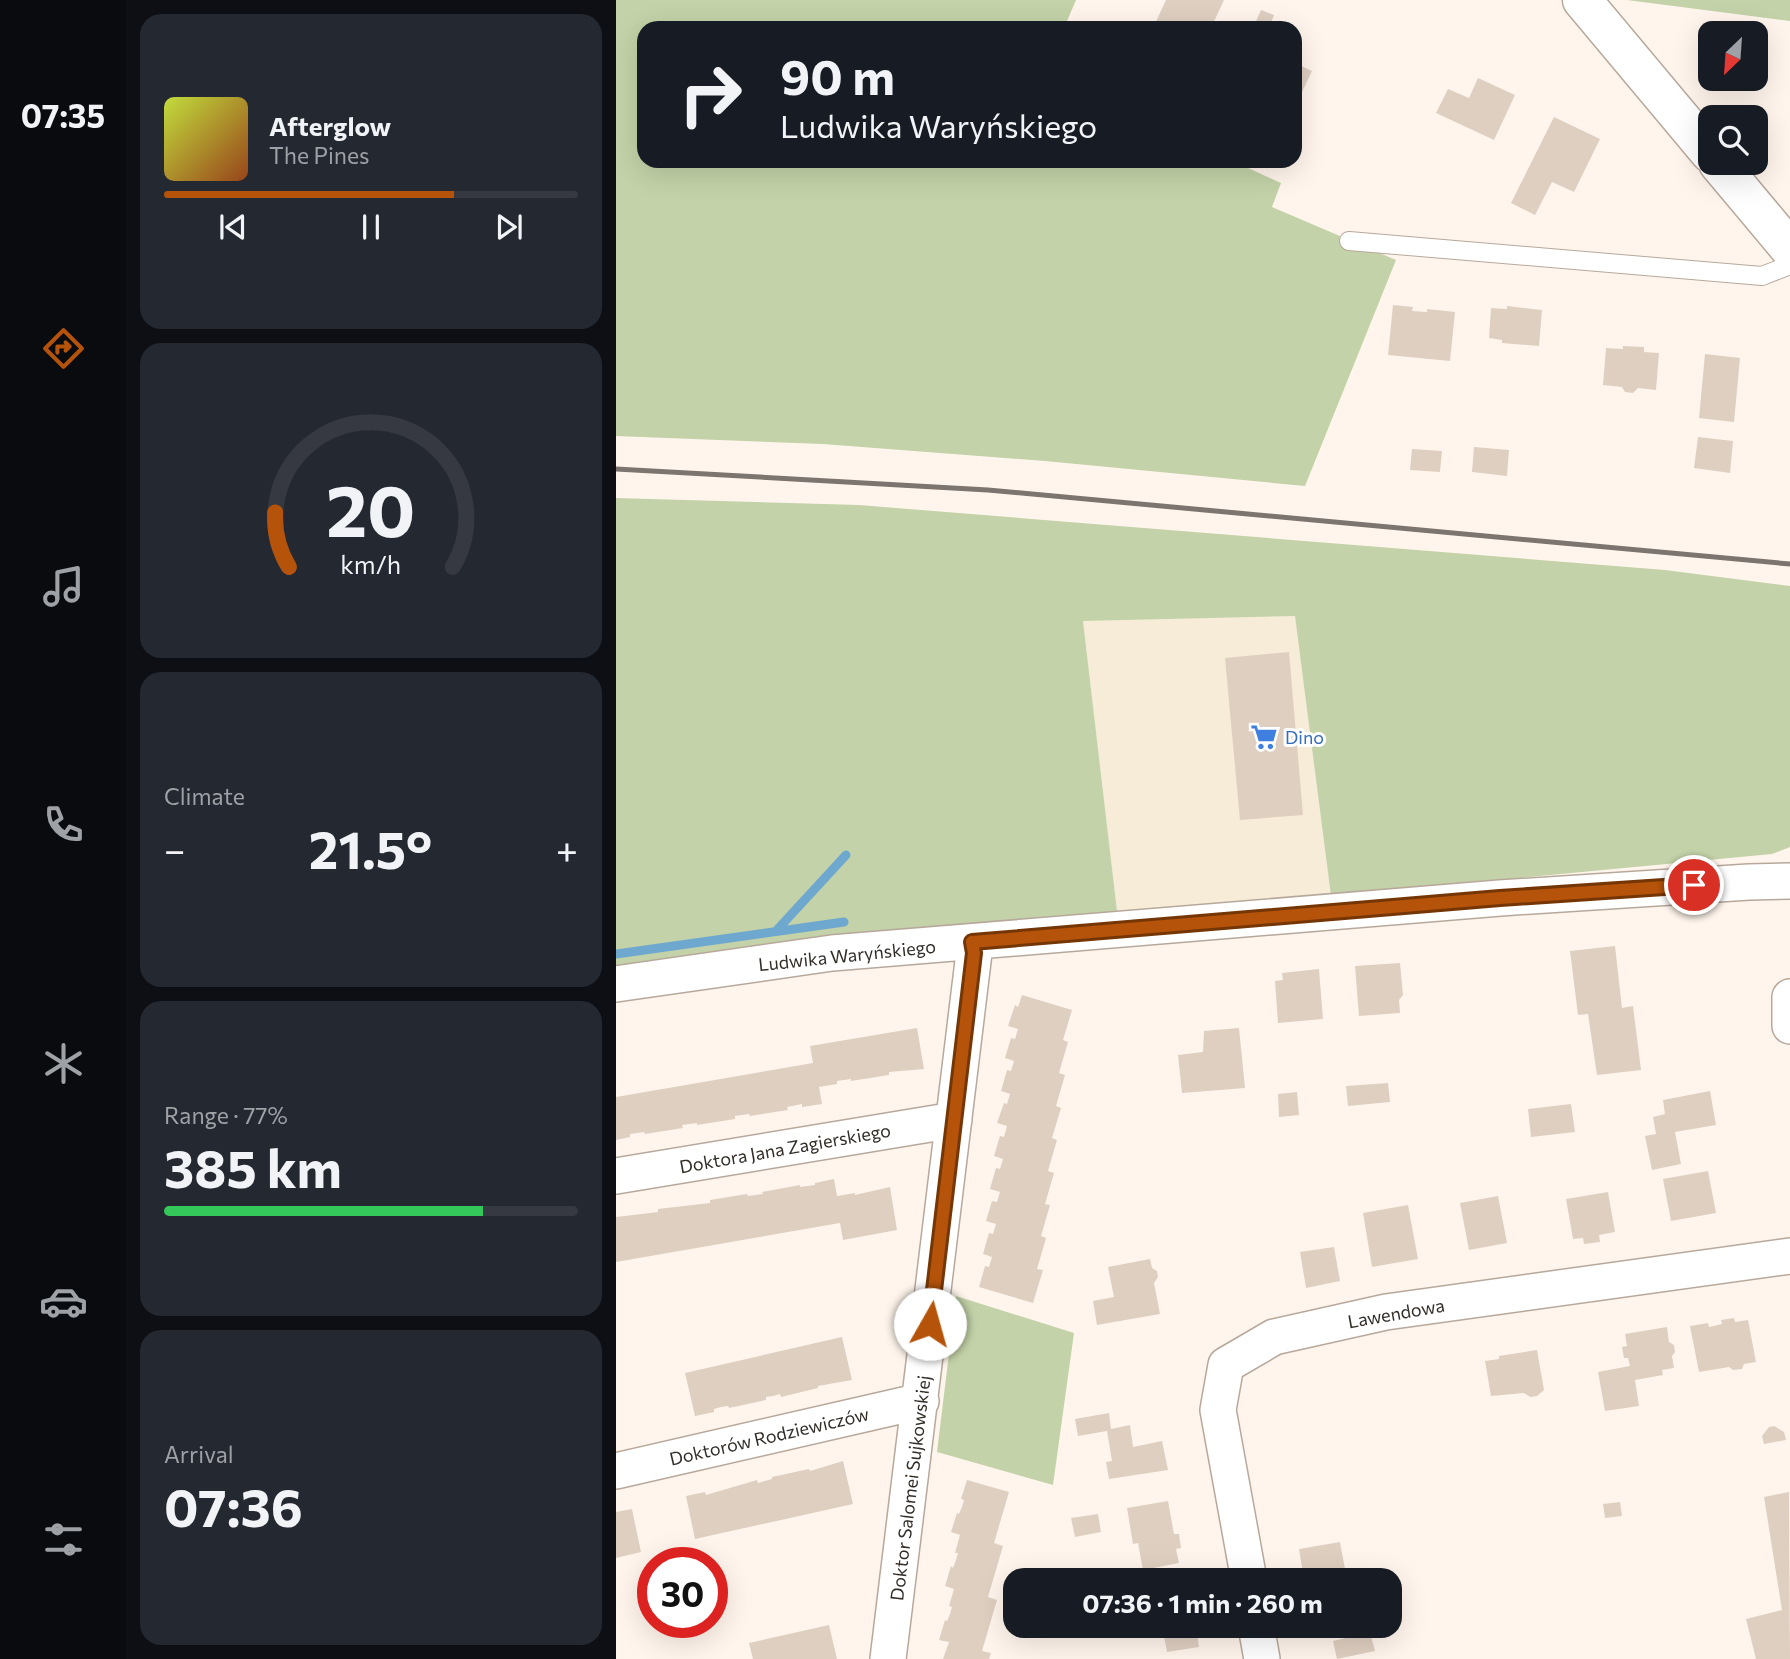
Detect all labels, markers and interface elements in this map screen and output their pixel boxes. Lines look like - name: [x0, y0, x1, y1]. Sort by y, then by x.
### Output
- north arrow: [1698, 21, 1768, 91]
- map controls: [1698, 21, 1768, 175]
- text: 90 m: [780, 45, 895, 105]
- icon: right: [665, 49, 756, 140]
- text: 07:35: [21, 95, 105, 135]
- text: Ludwika Waryńskiego: [780, 105, 1097, 145]
- button: search: [1698, 105, 1768, 175]
- text: Afterglow: [269, 110, 391, 141]
- text: The Pines: [269, 141, 370, 169]
- icon: previous: [214, 208, 252, 246]
- icon: pause: [352, 208, 390, 246]
- icon: next: [490, 208, 528, 246]
- icon: directions: [39, 324, 88, 373]
- text: 20: [326, 463, 416, 552]
- text: km/h: [341, 548, 401, 578]
- icon: music: [39, 562, 88, 611]
- supermarket icon: Dino: [1249, 722, 1279, 752]
- place label: Dino: [1285, 726, 1324, 748]
- text: Climate: [164, 782, 245, 810]
- icon: phone: [39, 800, 88, 849]
- text: 21.5°: [309, 816, 432, 880]
- text: −: [164, 825, 186, 872]
- text: +: [556, 825, 578, 872]
- pin: [1664, 855, 1724, 915]
- icon: arrive: [1675, 866, 1713, 904]
- street label: Ludwika Waryńskiego: [757, 935, 937, 975]
- icon: climate: [39, 1039, 88, 1088]
- text: Range · 77%: [164, 1101, 288, 1129]
- street label: Doktora Jana Zagierskiego: [678, 1119, 892, 1177]
- text: 385 km: [164, 1135, 342, 1199]
- icon: car: [39, 1277, 88, 1326]
- position arrow: [893, 1287, 967, 1361]
- street label: Lawendowa: [1346, 1294, 1446, 1332]
- street label: Doktor Salomei Sujkowskiej: [885, 1374, 935, 1602]
- street label: Doktorów Rodziewiczów: [667, 1402, 871, 1470]
- text: Arrival: [164, 1440, 234, 1468]
- text: 07:36: [164, 1474, 303, 1538]
- icon: filters: [39, 1515, 88, 1564]
- speed limit sign: 30: [637, 1547, 728, 1638]
- text: 07:36 · 1 min · 260 m: [1082, 1587, 1323, 1618]

